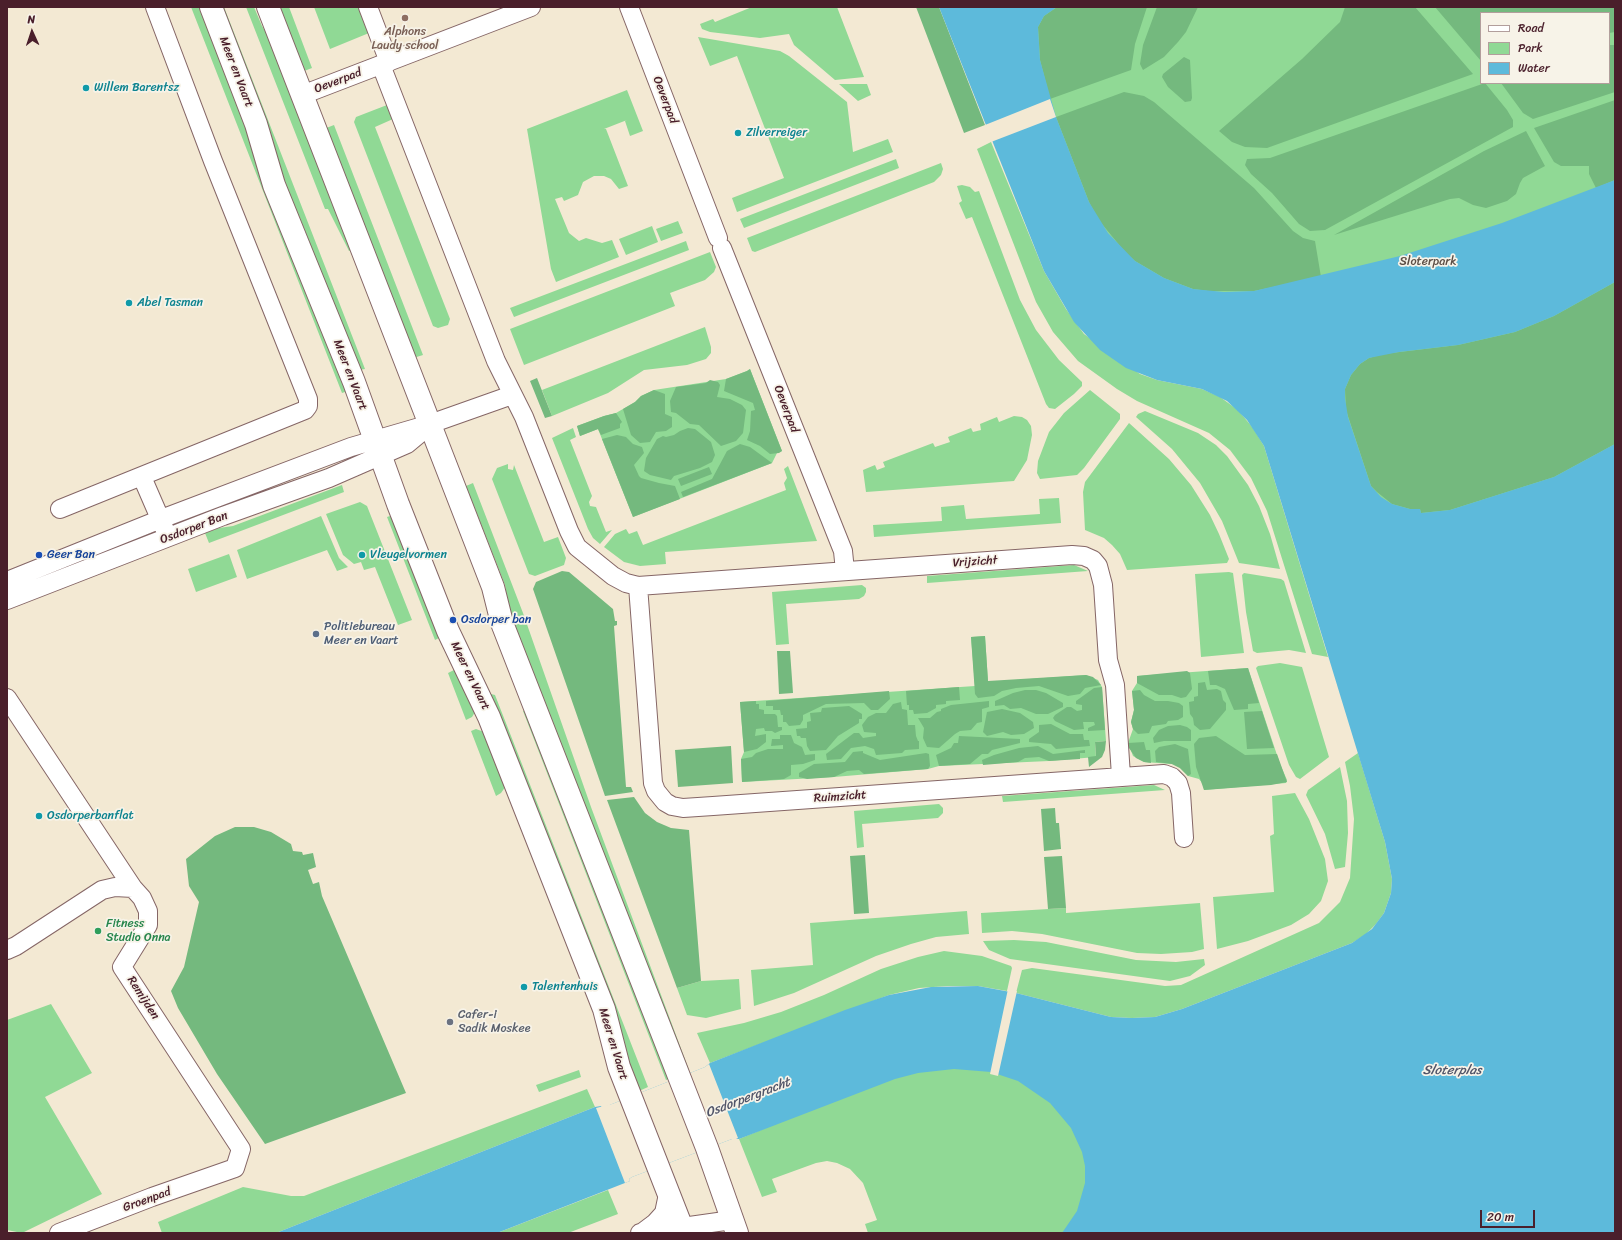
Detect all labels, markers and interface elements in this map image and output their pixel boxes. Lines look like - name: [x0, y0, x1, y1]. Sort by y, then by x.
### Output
- text: N: [27, 10, 36, 29]
- north arrow: [12, 12, 52, 52]
- legend: [1480, 12, 1610, 84]
- marker: Alphons Laudy school: [400, 13, 410, 23]
- text: Road: [1518, 17, 1544, 39]
- place label: Alphons Laudy school: [371, 25, 439, 53]
- street label: Meer en Vaart: [216, 35, 256, 109]
- text: Park: [1518, 37, 1543, 59]
- text: Water: [1518, 57, 1550, 79]
- street label: Oeverpad: [312, 65, 364, 97]
- street label: Oeverpad: [649, 74, 681, 126]
- place label: Willem Barentsz: [94, 81, 179, 95]
- marker: Willem Barentsz: [81, 83, 91, 93]
- place label: Zilverreiger: [746, 126, 807, 140]
- marker: Zilverreiger: [733, 128, 743, 138]
- park label: Sloterpark: [1399, 255, 1457, 269]
- place label: Abel Tasman: [137, 296, 203, 310]
- marker: Abel Tasman: [124, 298, 134, 308]
- street label: Meer en Vaart: [330, 338, 370, 412]
- street label: Oeverpad: [770, 383, 802, 435]
- street label: Osdorper Ban: [158, 509, 230, 547]
- place label: Geer Ban: [47, 548, 95, 562]
- place label: Vleugelvormen: [370, 548, 447, 562]
- marker: Geer Ban: [34, 550, 44, 560]
- marker: Vleugelvormen: [357, 550, 367, 560]
- street label: Vrijzicht: [952, 553, 998, 571]
- place label: Osdorper ban: [461, 613, 531, 627]
- marker: Osdorper ban: [448, 615, 458, 625]
- place label: Politiebureau Meer en Vaart: [324, 620, 398, 648]
- marker: Politiebureau Meer en Vaart: [311, 629, 321, 639]
- street label: Meer en Vaart: [447, 639, 493, 713]
- street label: Ruimzicht: [813, 788, 867, 806]
- place label: Osdorperbanflat: [47, 809, 134, 823]
- marker: Osdorperbanflat: [34, 811, 44, 821]
- place label: Fitness Studio Onna: [106, 917, 171, 945]
- marker: Fitness Studio Onna: [93, 926, 103, 936]
- street label: Remijden: [124, 974, 162, 1022]
- place label: Talentenhuis: [532, 980, 598, 994]
- marker: Talentenhuis: [519, 982, 529, 992]
- street label: Meer en Vaart: [595, 1006, 631, 1082]
- place label: Cafer-i Sadik Moskee: [458, 1008, 530, 1036]
- marker: Cafer-i Sadik Moskee: [445, 1017, 455, 1027]
- water label: Sloterplas: [1423, 1063, 1481, 1079]
- water label: Osdorpergracht: [703, 1075, 793, 1121]
- street label: Groenpad: [121, 1185, 173, 1215]
- scale bar: [1482, 1202, 1537, 1228]
- text: 20 m: [1487, 1206, 1514, 1228]

